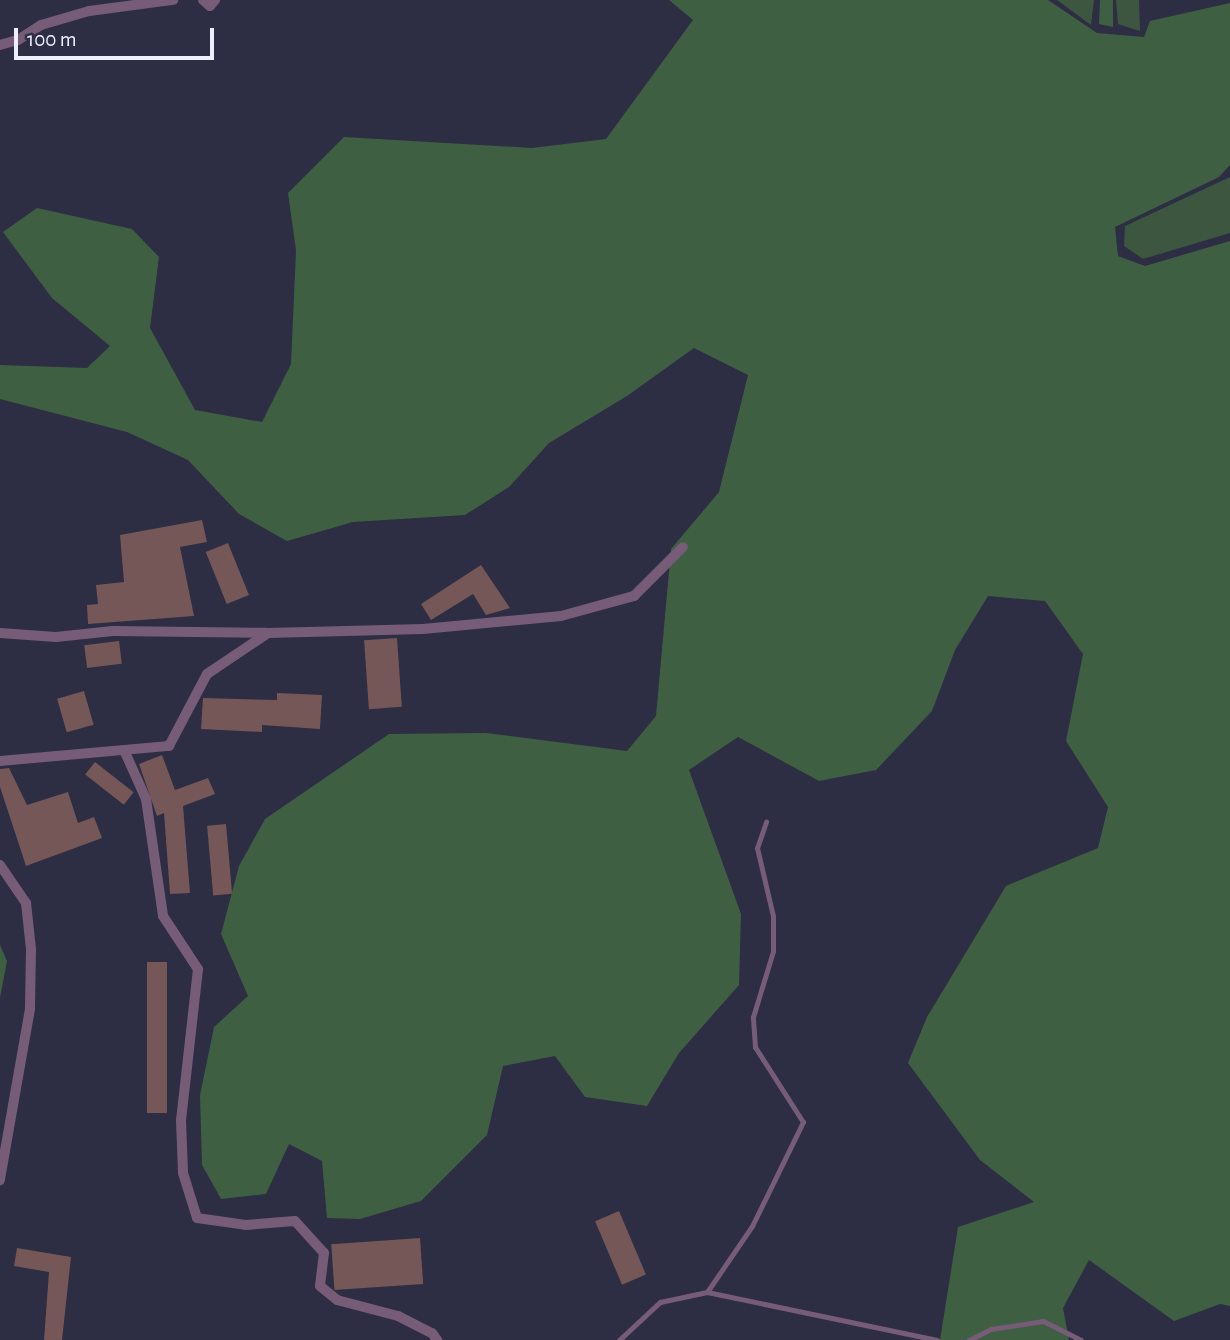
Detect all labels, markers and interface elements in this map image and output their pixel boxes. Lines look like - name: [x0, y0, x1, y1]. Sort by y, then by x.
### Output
- scale bar: [18, 14, 217, 58]
- text: 100 m: [27, 29, 77, 50]

